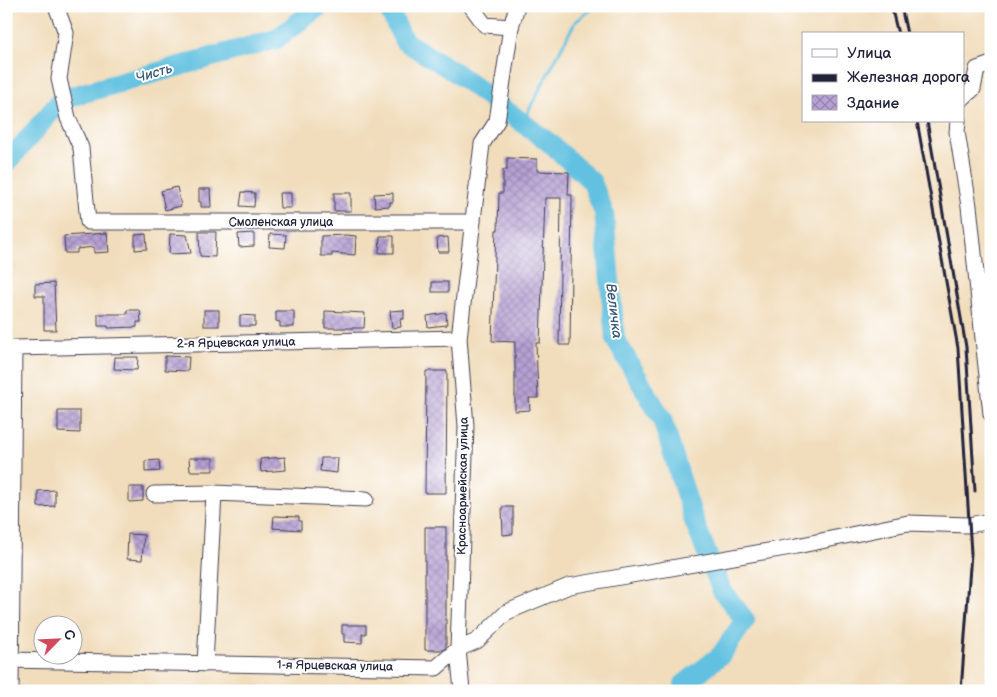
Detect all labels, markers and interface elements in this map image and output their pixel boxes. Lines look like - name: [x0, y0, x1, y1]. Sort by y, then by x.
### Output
- legend: [802, 32, 964, 122]
- text: Улица: [847, 44, 892, 63]
- water label: Чисть: [134, 60, 174, 86]
- text: Железная дорога: [847, 68, 970, 87]
- text: Здание: [847, 94, 899, 113]
- street label: Смоленская улица: [229, 215, 333, 230]
- water label: Величка: [602, 282, 626, 340]
- street label: 2-я Ярцевская улица: [176, 334, 296, 352]
- street label: Красноармейская улица: [454, 417, 472, 555]
- north arrow: [32, 614, 82, 664]
- text: С: [60, 627, 79, 643]
- street label: 1-я Ярцевская улица: [277, 657, 393, 675]

